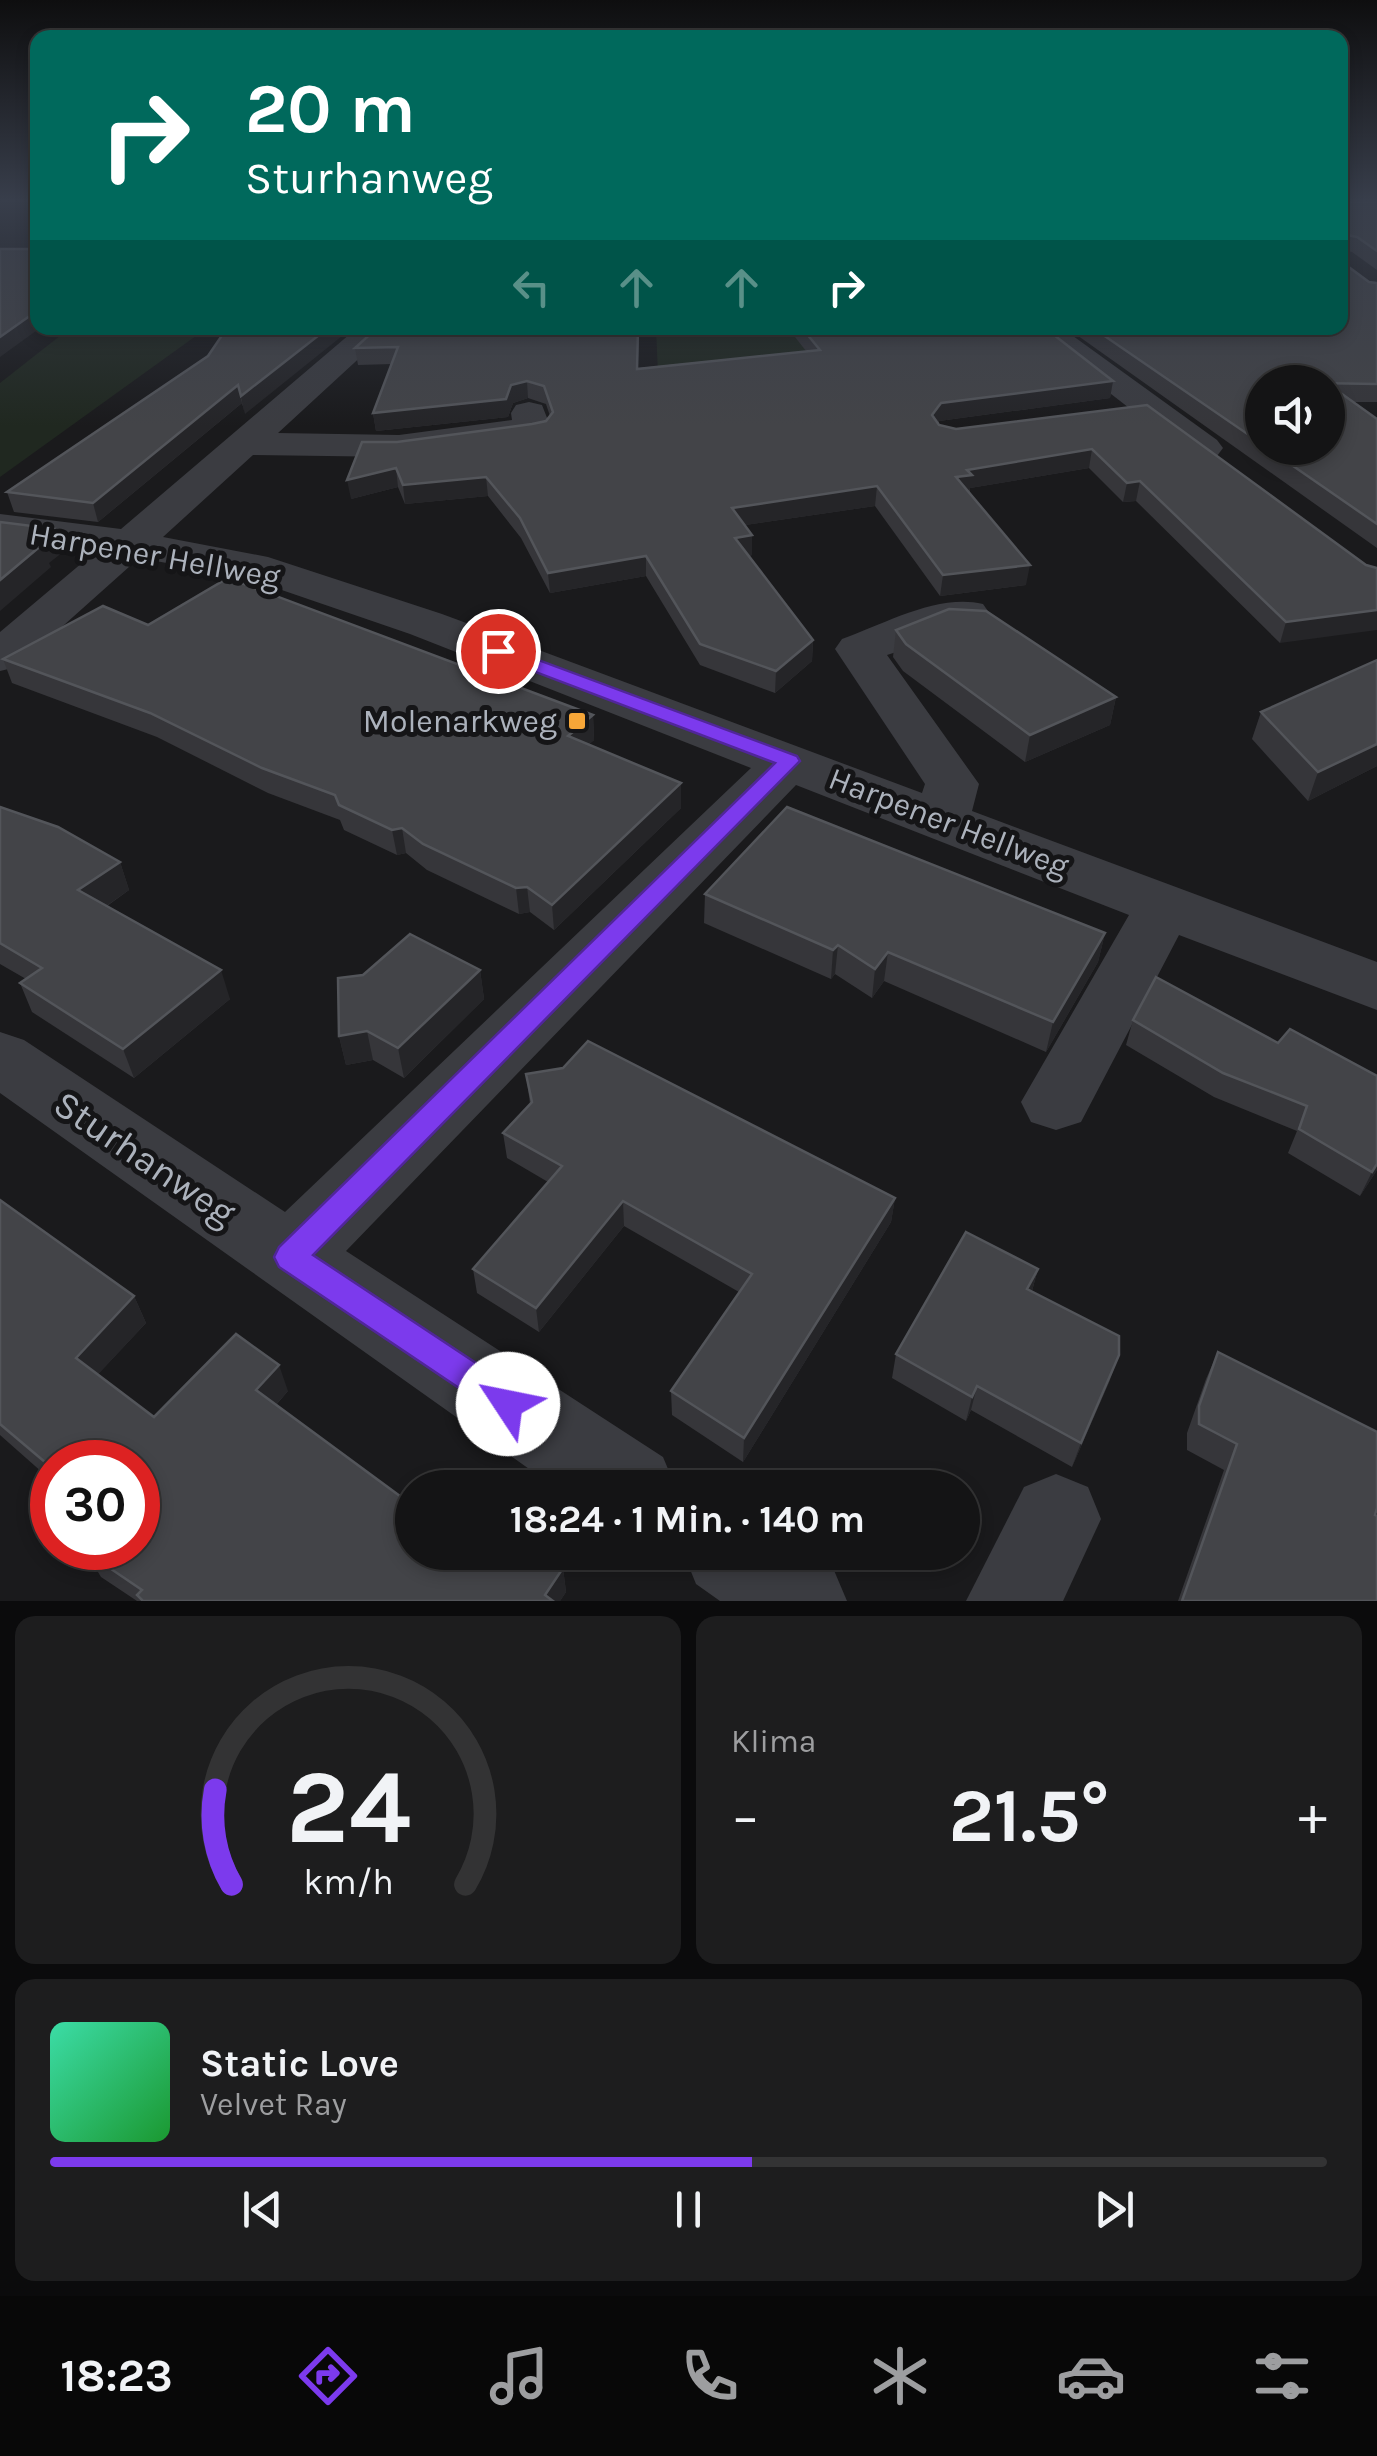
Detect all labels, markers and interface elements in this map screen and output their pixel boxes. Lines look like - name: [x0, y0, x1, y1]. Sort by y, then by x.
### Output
- text: 20 m: [245, 68, 416, 150]
- icon: right: [80, 70, 210, 200]
- text: Sturhanweg: [245, 152, 493, 204]
- icon: left: [504, 260, 559, 315]
- icon: ahead: [609, 260, 664, 315]
- icon: ahead: [714, 260, 769, 315]
- icon: right: [819, 260, 874, 315]
- map controls: [1245, 365, 1345, 465]
- button: sound: [1245, 365, 1345, 465]
- street label: Harpener Hellweg: [27, 515, 283, 596]
- pin: [456, 609, 541, 694]
- icon: arrive: [471, 624, 526, 679]
- place label: Molenarkweg: [363, 703, 557, 740]
- marker: Molenarkweg: [566, 710, 588, 732]
- street label: Harpener Hellweg: [824, 760, 1074, 885]
- street label: Sturhanweg: [45, 1081, 244, 1236]
- position arrow: [456, 1352, 560, 1456]
- speed limit sign: 30: [30, 1440, 160, 1570]
- text: 18:24 · 1 Min. · 140 m: [510, 1497, 865, 1542]
- text: Klima: [731, 1723, 817, 1760]
- text: 24: [286, 1747, 410, 1868]
- text: 21.5°: [948, 1772, 1110, 1860]
- text: −: [731, 1784, 760, 1848]
- text: +: [1298, 1784, 1327, 1848]
- text: km/h: [303, 1861, 393, 1903]
- text: Static Love: [200, 2041, 399, 2086]
- text: Velvet Ray: [200, 2086, 347, 2123]
- icon: previous: [235, 2182, 290, 2237]
- icon: pause: [661, 2182, 716, 2237]
- icon: next: [1087, 2182, 1142, 2237]
- icon: directions: [293, 2341, 363, 2411]
- icon: music: [484, 2341, 554, 2411]
- icon: phone: [675, 2341, 745, 2411]
- icon: climate: [865, 2341, 935, 2411]
- icon: car: [1056, 2341, 1126, 2411]
- icon: filters: [1247, 2341, 1317, 2411]
- text: 18:23: [60, 2350, 173, 2402]

